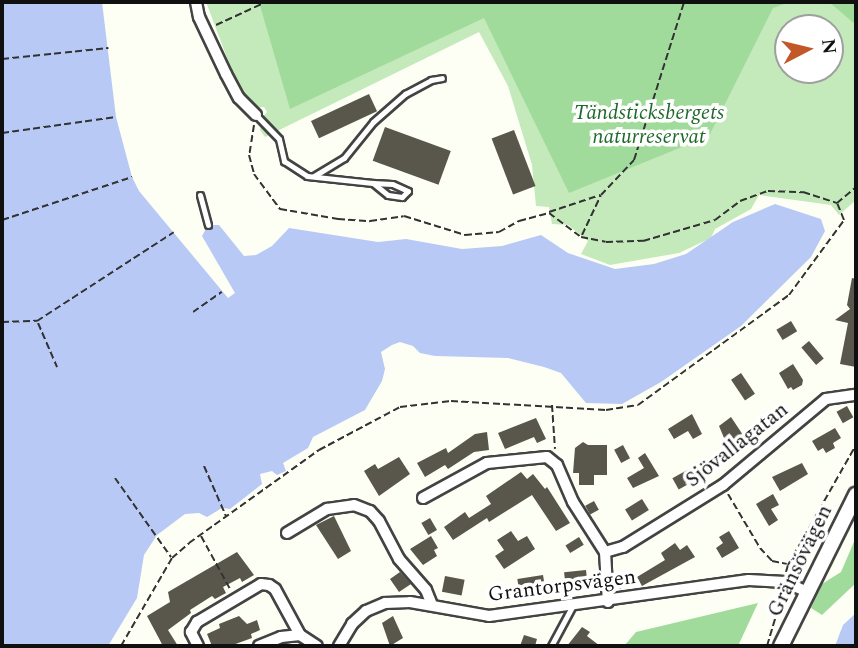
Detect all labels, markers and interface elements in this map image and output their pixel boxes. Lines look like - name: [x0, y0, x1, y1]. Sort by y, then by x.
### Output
- north arrow: [774, 14, 844, 84]
- text: N: [813, 37, 844, 56]
- park label: Tändsticksbergets naturreservat: [574, 100, 724, 150]
- street label: Sjövallagatan: [681, 397, 793, 493]
- street label: Gränsövägen: [762, 501, 838, 621]
- street label: Grantorpsvägen: [486, 564, 638, 608]

